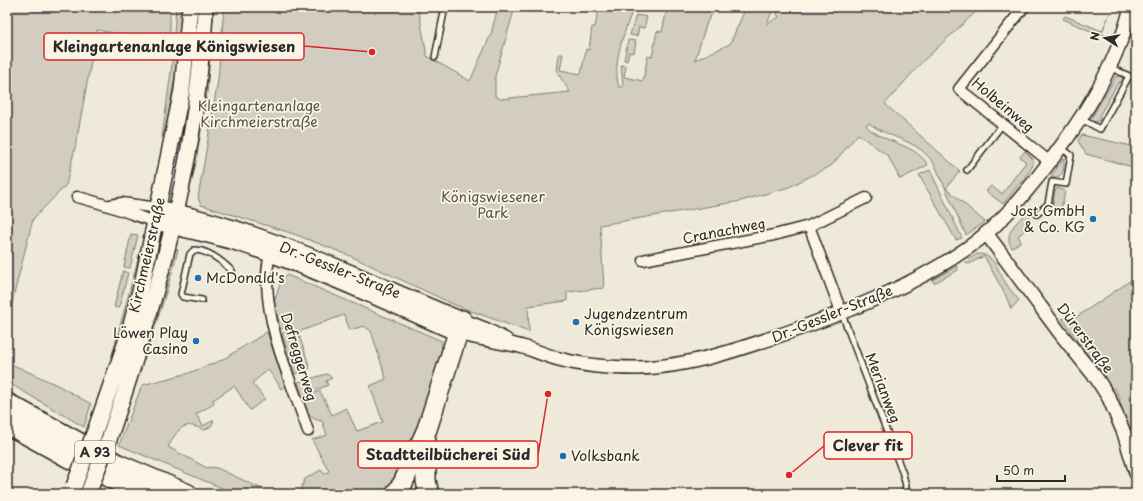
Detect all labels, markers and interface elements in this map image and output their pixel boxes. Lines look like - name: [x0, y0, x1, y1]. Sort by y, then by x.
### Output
- north arrow: [1085, 18, 1125, 58]
- text: N: [1086, 30, 1104, 42]
- callout: Kleingartenanlage Königswiesen: [44, 33, 304, 60]
- text: Kleingartenanlage Königswiesen: [53, 34, 295, 57]
- street label: Holbeinweg: [968, 72, 1039, 137]
- park label: Kleingartenanlage Kirchmeierstraße: [198, 95, 320, 132]
- park label: Königswiesener Park: [441, 186, 545, 223]
- street label: Kirchmeierstraße: [123, 195, 170, 315]
- place label: Jost GmbH & Co. KG: [1011, 200, 1085, 237]
- street label: Cranachweg: [681, 212, 767, 249]
- marker: Jost GmbH & Co. KG: [1088, 214, 1098, 224]
- street label: Dr.-Gessler-Straße: [277, 236, 404, 303]
- place label: McDonald's: [206, 267, 285, 288]
- marker: McDonald's: [193, 273, 203, 283]
- street label: Dr.-Gessler-Straße: [768, 280, 895, 347]
- street label: Dürerstraße: [1052, 298, 1119, 377]
- place label: Jugendzentrum Königswiesen: [584, 303, 688, 340]
- street label: Defreggerweg: [276, 310, 323, 404]
- marker: Jugendzentrum Königswiesen: [571, 317, 581, 327]
- place label: Löwen Play Casino: [113, 322, 188, 359]
- marker: Löwen Play Casino: [191, 336, 201, 346]
- street label: Merianweg: [860, 350, 907, 426]
- callout: Clever fit: [824, 432, 912, 459]
- text: Clever fit: [833, 433, 903, 456]
- road number: A 93: [75, 441, 115, 463]
- callout: Stadtteilbücherei Süd: [358, 441, 538, 468]
- text: Stadtteilbücherei Süd: [366, 442, 530, 465]
- place label: Volksbank: [571, 445, 640, 466]
- marker: Volksbank: [558, 451, 568, 461]
- scale bar: [997, 457, 1065, 483]
- text: 50 m: [1003, 461, 1034, 479]

